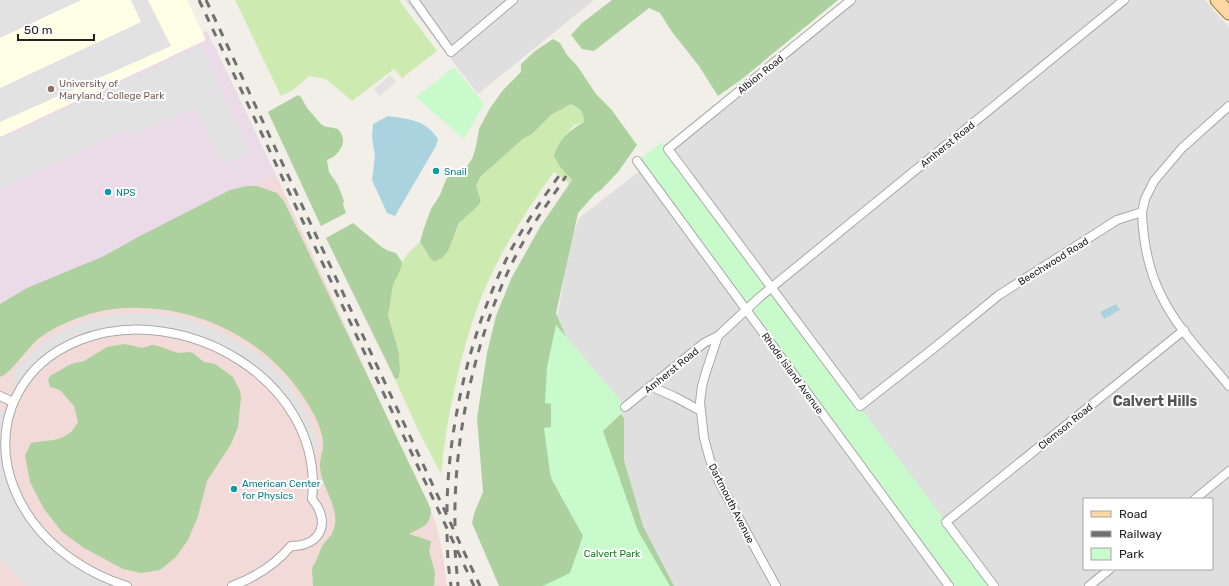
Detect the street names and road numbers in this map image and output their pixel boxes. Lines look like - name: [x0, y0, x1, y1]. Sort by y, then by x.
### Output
- street label: Albion Road: [735, 53, 786, 97]
- street label: Amherst Road: [918, 119, 977, 170]
- street label: Beechwood Road: [1016, 235, 1091, 288]
- street label: Rhode Island Avenue: [759, 331, 826, 417]
- street label: Amherst Road: [642, 345, 701, 396]
- street label: Clemson Road: [1036, 401, 1095, 452]
- street label: Dartmouth Avenue: [706, 462, 757, 546]

